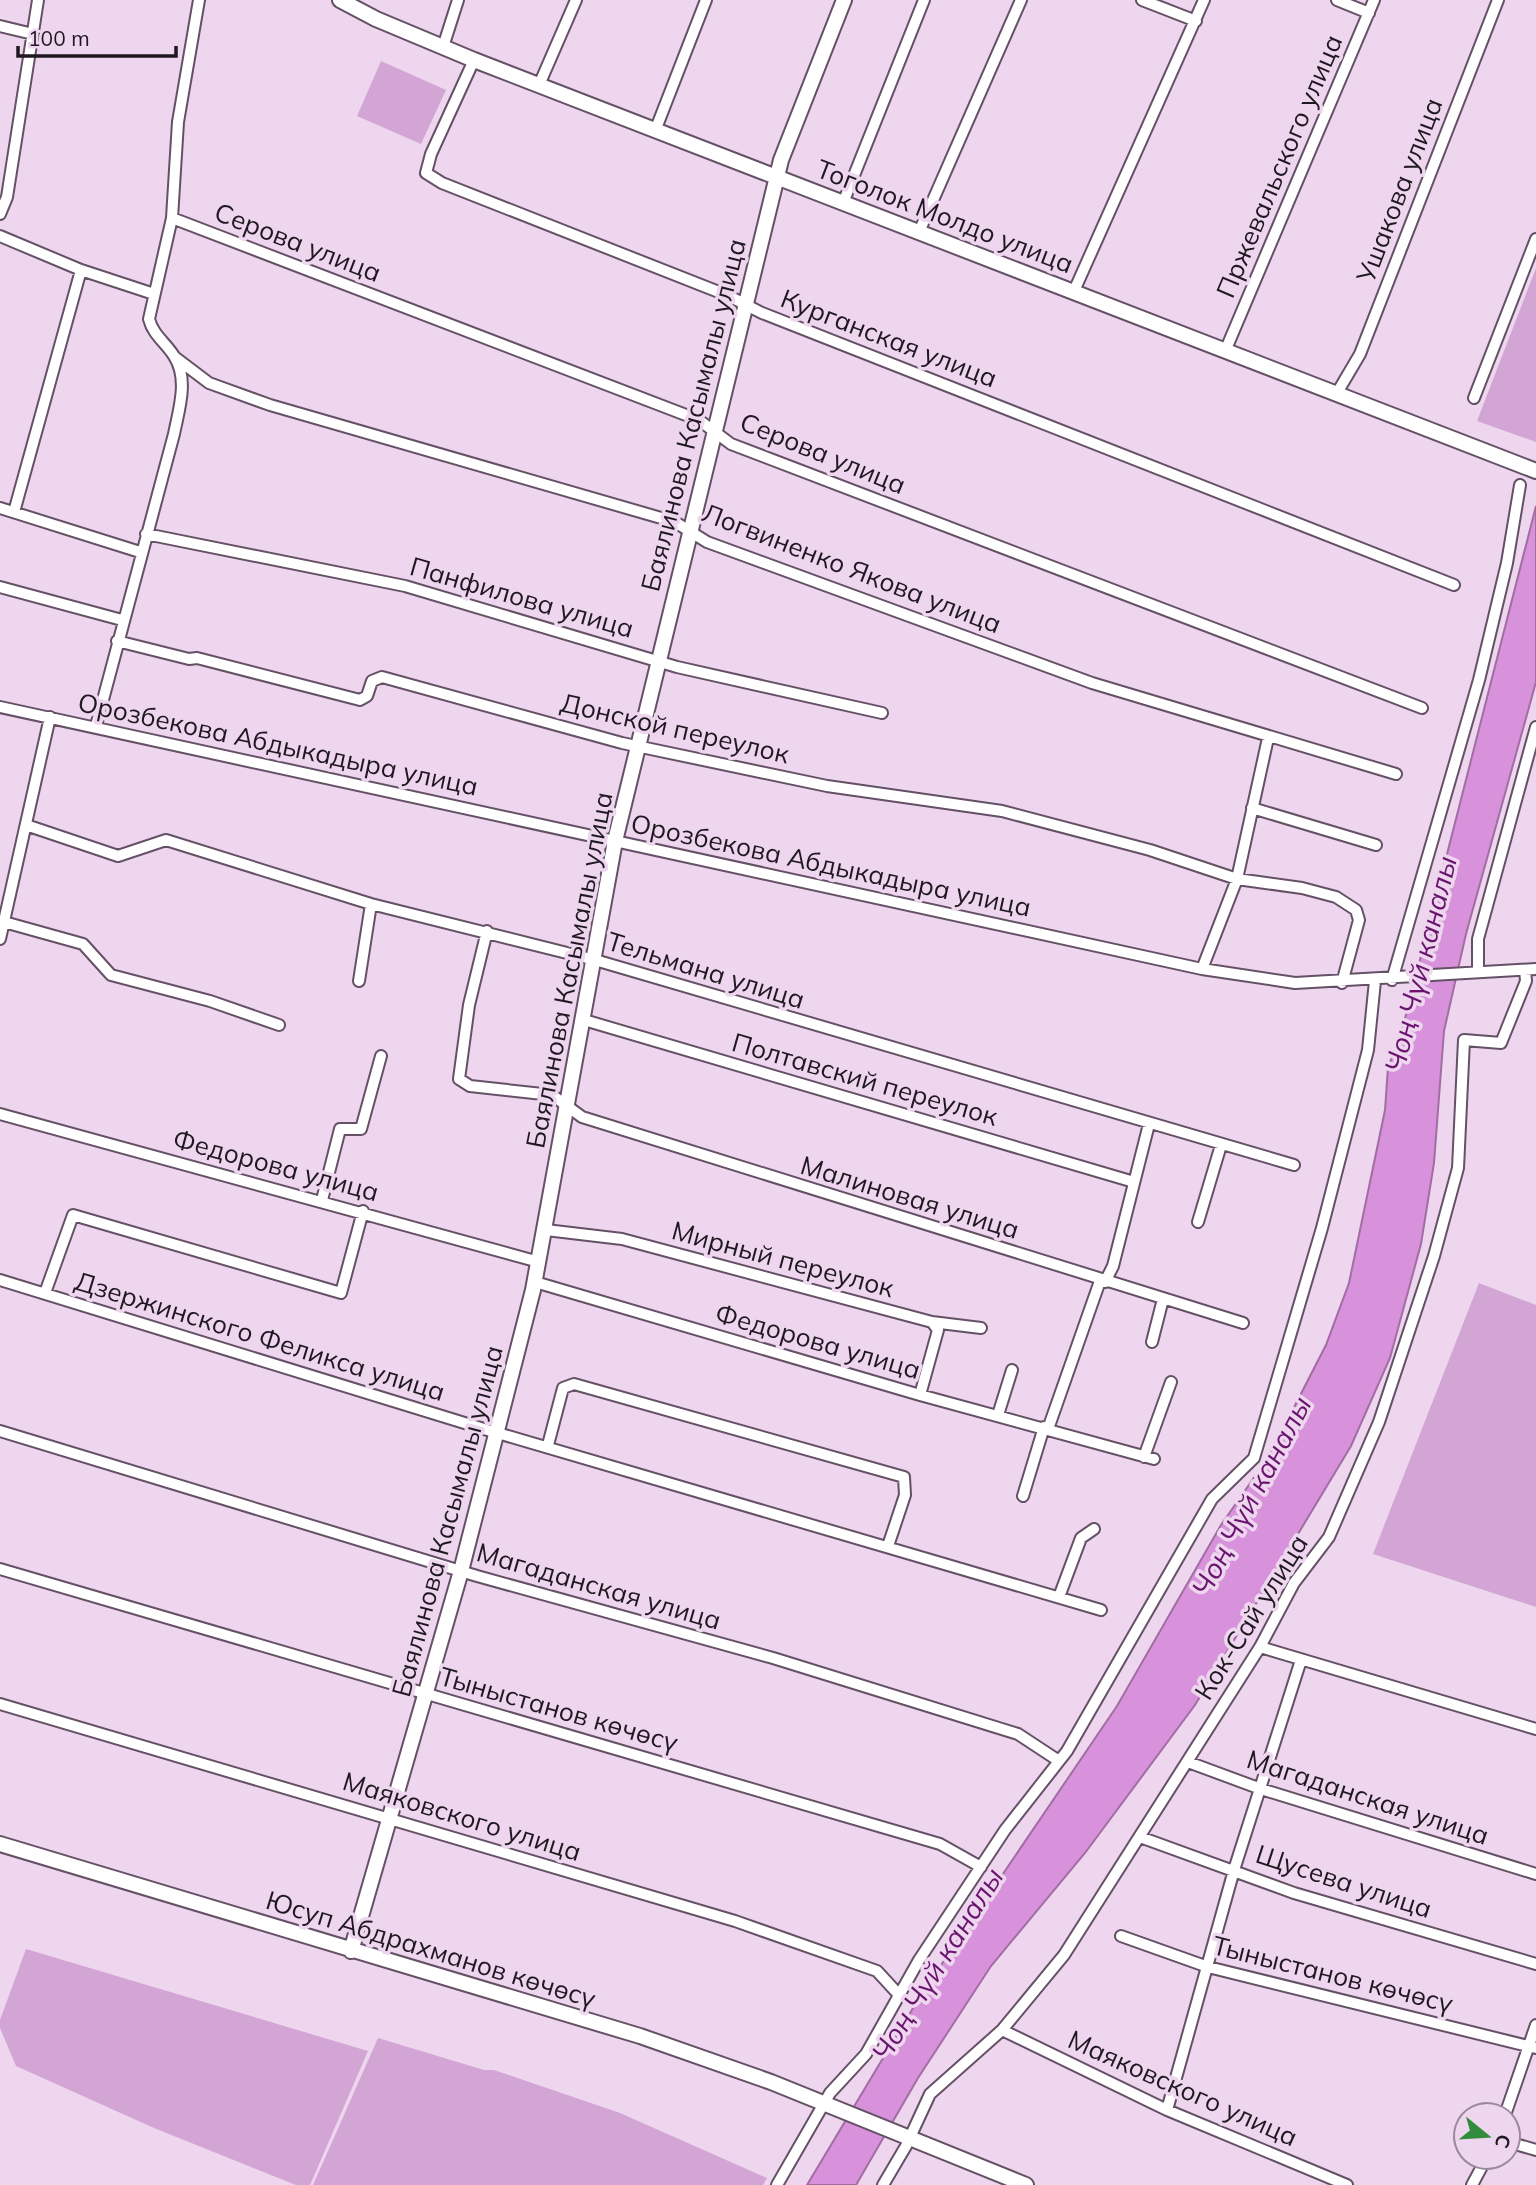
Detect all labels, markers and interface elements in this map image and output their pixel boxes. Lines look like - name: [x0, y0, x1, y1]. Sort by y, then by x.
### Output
- scale bar: [18, 14, 175, 58]
- text: 100 m: [28, 25, 90, 51]
- street label: Пржевальского улица: [1209, 30, 1349, 302]
- street label: Ушакова улица: [1348, 93, 1449, 288]
- street label: Тоголок Молдо улица: [812, 152, 1078, 280]
- street label: Серова улица: [210, 195, 386, 289]
- street label: Баялинова Касымалы улица: [633, 235, 753, 595]
- street label: Курганская улица: [776, 282, 1002, 394]
- street label: Серова улица: [735, 405, 911, 501]
- street label: Логвиненко Якова улица: [698, 496, 1006, 640]
- street label: Панфилова улица: [406, 549, 638, 645]
- street label: Орозбекова Абдыкадыра улица: [75, 685, 481, 803]
- street label: Донской переулок: [557, 686, 793, 770]
- street label: Баялинова Касымалы улица: [518, 789, 620, 1151]
- street label: Орозбекова Абдыкадыра улица: [628, 806, 1034, 924]
- water label: Чоң Чүй каналы: [1376, 852, 1464, 1076]
- street label: Тельмана улица: [603, 924, 809, 1016]
- street label: Полтавский переулок: [728, 1025, 1002, 1133]
- street label: Федорова улица: [169, 1122, 383, 1208]
- street label: Малиновая улица: [797, 1148, 1023, 1246]
- street label: Мирный переулок: [668, 1214, 898, 1304]
- street label: Дзержинского Феликса улица: [71, 1264, 449, 1408]
- street label: Федорова улица: [712, 1296, 924, 1386]
- street label: Баялинова Касымалы улица: [384, 1342, 510, 1700]
- water label: Чоң Чүй каналы: [1184, 1390, 1318, 1602]
- street label: Кок-Сай улица: [1187, 1528, 1315, 1706]
- street label: Магаданская улица: [473, 1535, 725, 1637]
- street label: Тыныстанов көчөсү: [436, 1659, 682, 1759]
- street label: Магаданская улица: [1243, 1742, 1493, 1852]
- street label: Маяковского улица: [339, 1764, 585, 1868]
- street label: Щусева улица: [1252, 1837, 1436, 1925]
- water label: Чоң Чүй каналы: [864, 1861, 1010, 2067]
- street label: Юсуп Абдрахманов көчөсү: [262, 1883, 600, 2015]
- street label: Тыныстанов көчөсү: [1209, 1928, 1457, 2020]
- street label: Маяковского улица: [1063, 2023, 1303, 2153]
- north arrow: [1452, 2101, 1522, 2171]
- text: С: [1490, 2131, 1517, 2151]

